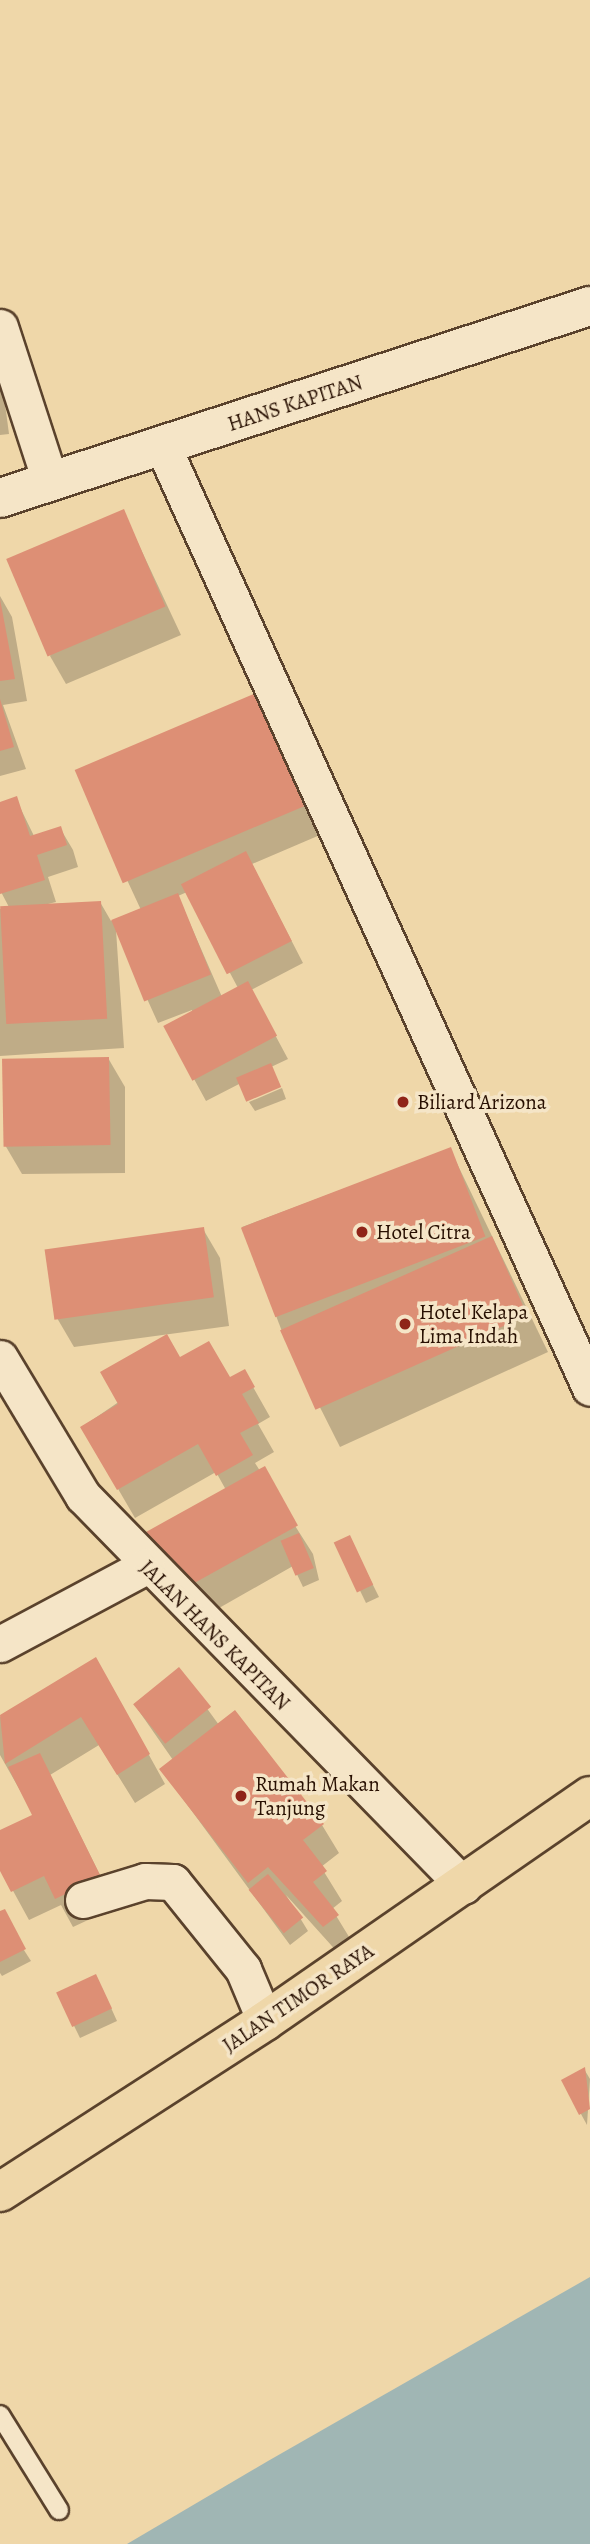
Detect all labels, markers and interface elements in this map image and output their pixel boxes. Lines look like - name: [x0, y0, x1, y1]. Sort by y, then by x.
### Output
- street label: HANS KAPITAN: [224, 369, 366, 437]
- place label: Biliard Arizona: [417, 1089, 547, 1115]
- marker: Biliard Arizona: [395, 1094, 411, 1110]
- place label: Hotel Citra: [376, 1219, 471, 1245]
- marker: Hotel Citra: [354, 1224, 370, 1240]
- place label: Hotel Kelapa Lima Indah: [419, 1299, 528, 1349]
- marker: Hotel Kelapa Lima Indah: [397, 1316, 413, 1332]
- street label: JALAN HANS KAPITAN: [135, 1555, 295, 1715]
- place label: Rumah Makan Tanjung: [255, 1771, 380, 1821]
- marker: Rumah Makan Tanjung: [233, 1788, 249, 1804]
- street label: JALAN TIMOR RAYA: [218, 1938, 378, 2058]

